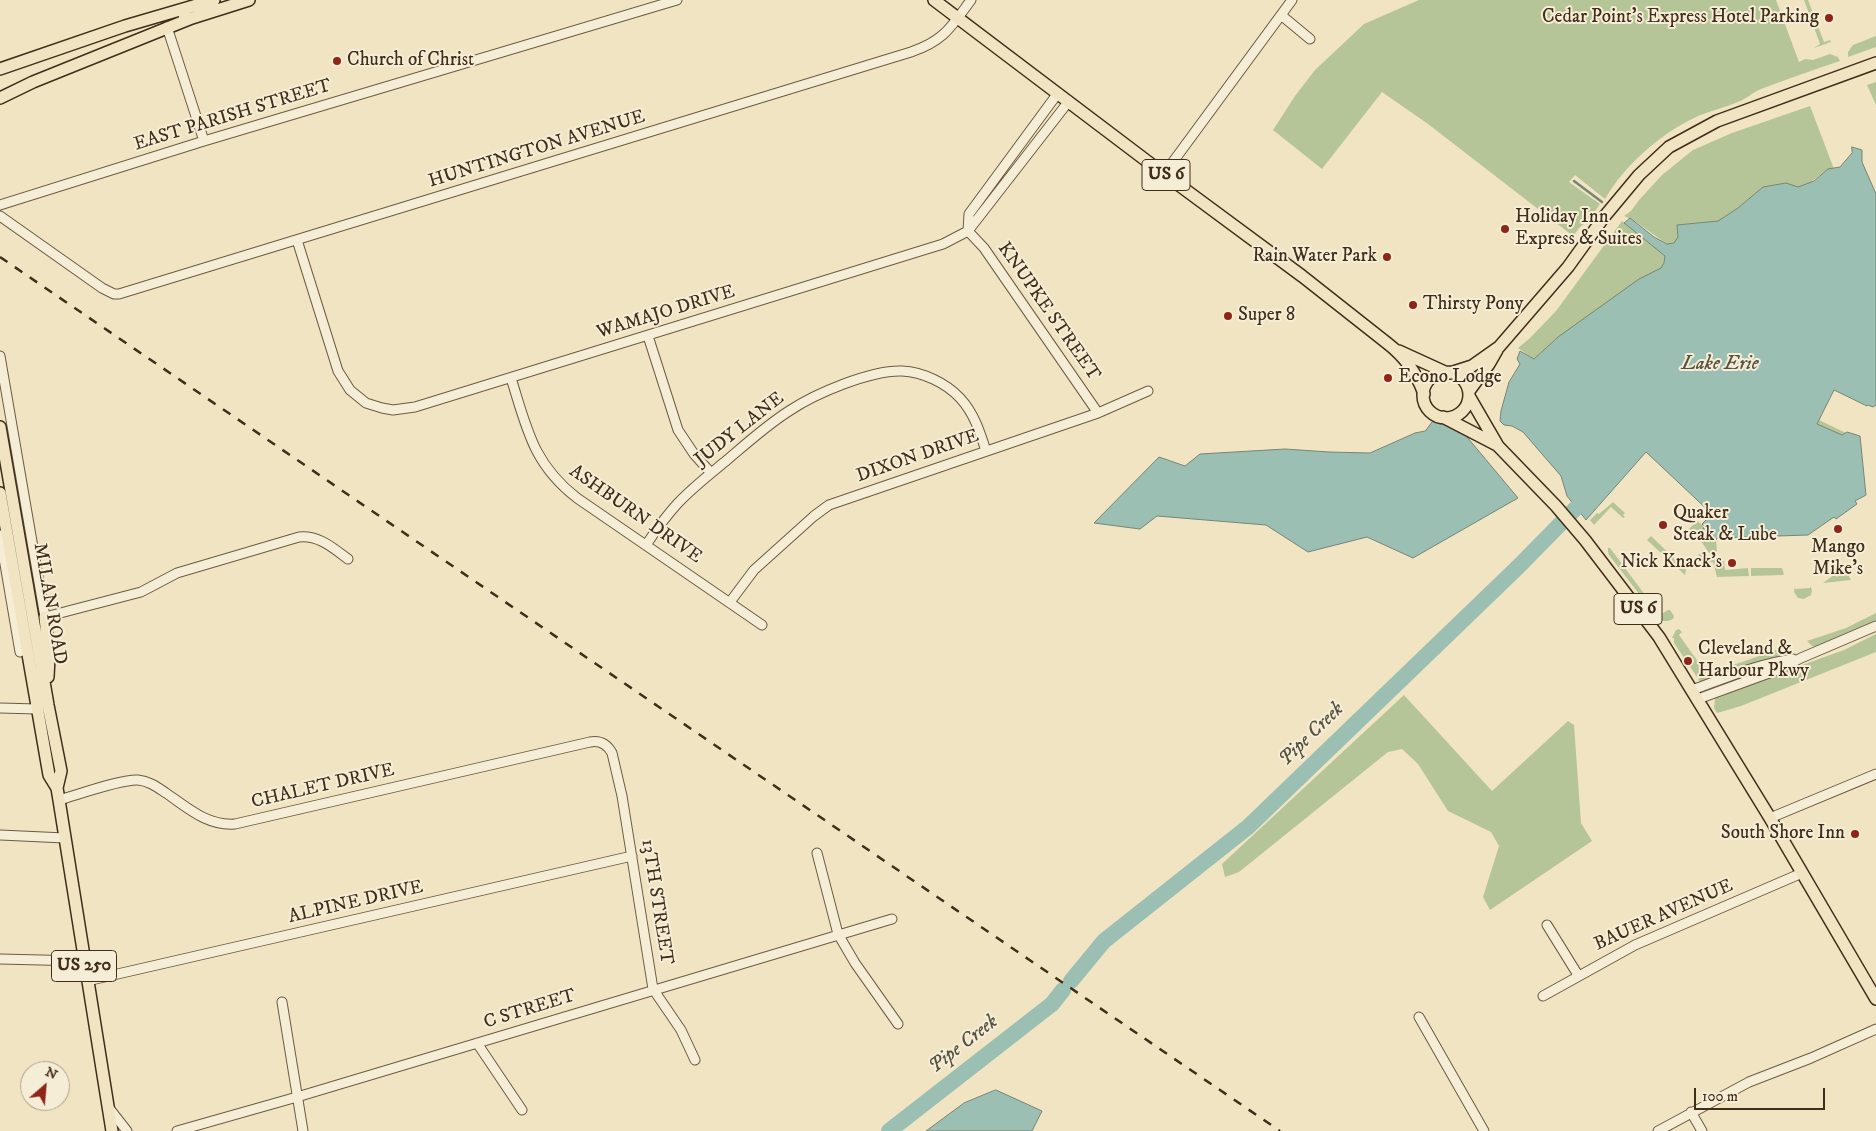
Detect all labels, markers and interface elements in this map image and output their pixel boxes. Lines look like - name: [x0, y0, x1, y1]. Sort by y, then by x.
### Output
- place label: Cedar Point's Express Hotel Parking: [1542, 7, 1819, 29]
- marker: Cedar Point's Express Hotel Parking: [1823, 12, 1835, 24]
- place label: Church of Christ: [347, 50, 474, 72]
- marker: Church of Christ: [331, 55, 343, 67]
- street label: EAST PARISH STREET: [131, 75, 335, 157]
- street label: HUNTINGTON AVENUE: [426, 106, 648, 194]
- road number: US 6: [1142, 160, 1190, 190]
- place label: Holiday Inn Express & Suites: [1515, 207, 1642, 251]
- marker: Holiday Inn Express & Suites: [1499, 223, 1511, 235]
- street label: KNUPKE STREET: [992, 238, 1104, 386]
- place label: Rain Water Park: [1252, 246, 1377, 268]
- marker: Rain Water Park: [1381, 251, 1393, 263]
- street label: WAMAJO DRIVE: [594, 281, 738, 345]
- place label: Thirsty Pony: [1423, 294, 1524, 316]
- marker: Thirsty Pony: [1407, 299, 1419, 311]
- place label: Super 8: [1238, 305, 1295, 327]
- marker: Super 8: [1222, 310, 1234, 322]
- water label: Lake Erie: [1682, 353, 1758, 377]
- place label: Econo Lodge: [1398, 367, 1502, 389]
- marker: Econo Lodge: [1382, 372, 1394, 384]
- street label: JUDY LANE: [691, 388, 789, 472]
- street label: DIXON DRIVE: [854, 425, 982, 489]
- street label: ASHBURN DRIVE: [564, 461, 706, 569]
- place label: Quaker Steak & Lube: [1673, 503, 1777, 547]
- marker: Quaker Steak & Lube: [1657, 519, 1669, 531]
- marker: Mango Mike's: [1832, 523, 1844, 535]
- place label: Mango Mike's: [1811, 537, 1865, 581]
- street label: MILAN ROAD: [27, 541, 71, 667]
- place label: Nick Knack's: [1621, 552, 1722, 574]
- marker: Nick Knack's: [1726, 557, 1738, 569]
- road number: US 6: [1614, 594, 1662, 624]
- place label: Cleveland & Harbour Pkwy: [1698, 639, 1809, 683]
- marker: Cleveland & Harbour Pkwy: [1682, 655, 1694, 667]
- water label: Pipe Creek: [1274, 698, 1350, 772]
- street label: CHALET DRIVE: [249, 759, 397, 815]
- place label: South Shore Inn: [1721, 823, 1845, 845]
- marker: South Shore Inn: [1849, 828, 1861, 840]
- street label: 13TH STREET: [635, 838, 677, 966]
- street label: BAUER AVENUE: [1591, 875, 1737, 957]
- street label: ALPINE DRIVE: [286, 876, 426, 930]
- road number: US 250: [52, 950, 116, 981]
- street label: C STREET: [481, 985, 579, 1035]
- water label: Pipe Creek: [925, 1011, 1003, 1079]
- north arrow: [20, 1061, 70, 1111]
- text: N: [42, 1063, 61, 1084]
- scale bar: [1696, 1078, 1827, 1110]
- text: 100 m: [1702, 1087, 1738, 1106]

